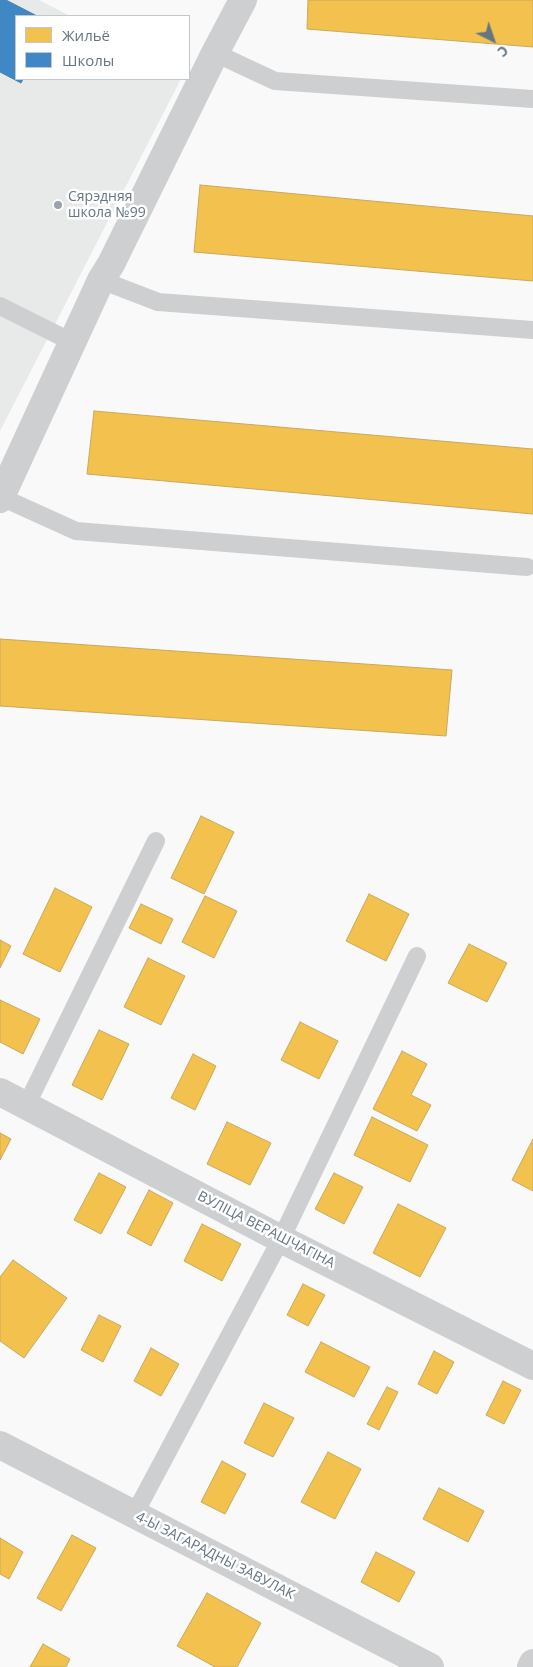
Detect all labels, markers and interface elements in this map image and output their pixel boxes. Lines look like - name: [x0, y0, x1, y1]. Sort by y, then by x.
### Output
- legend: [15, 15, 190, 80]
- north arrow: [468, 15, 518, 65]
- text: Жильё: [62, 25, 110, 45]
- text: С: [494, 42, 513, 62]
- text: Школы: [62, 50, 114, 70]
- place label: Сярэдняя школа №99: [68, 189, 146, 222]
- marker: Сярэдняя школа №99: [52, 199, 64, 211]
- street label: ВУЛІЦА ВЕРАШЧАГІНА: [195, 1188, 337, 1272]
- street label: 4-Ы ЗАГАРАДНЫ ЗАВУЛАК: [133, 1509, 297, 1603]

